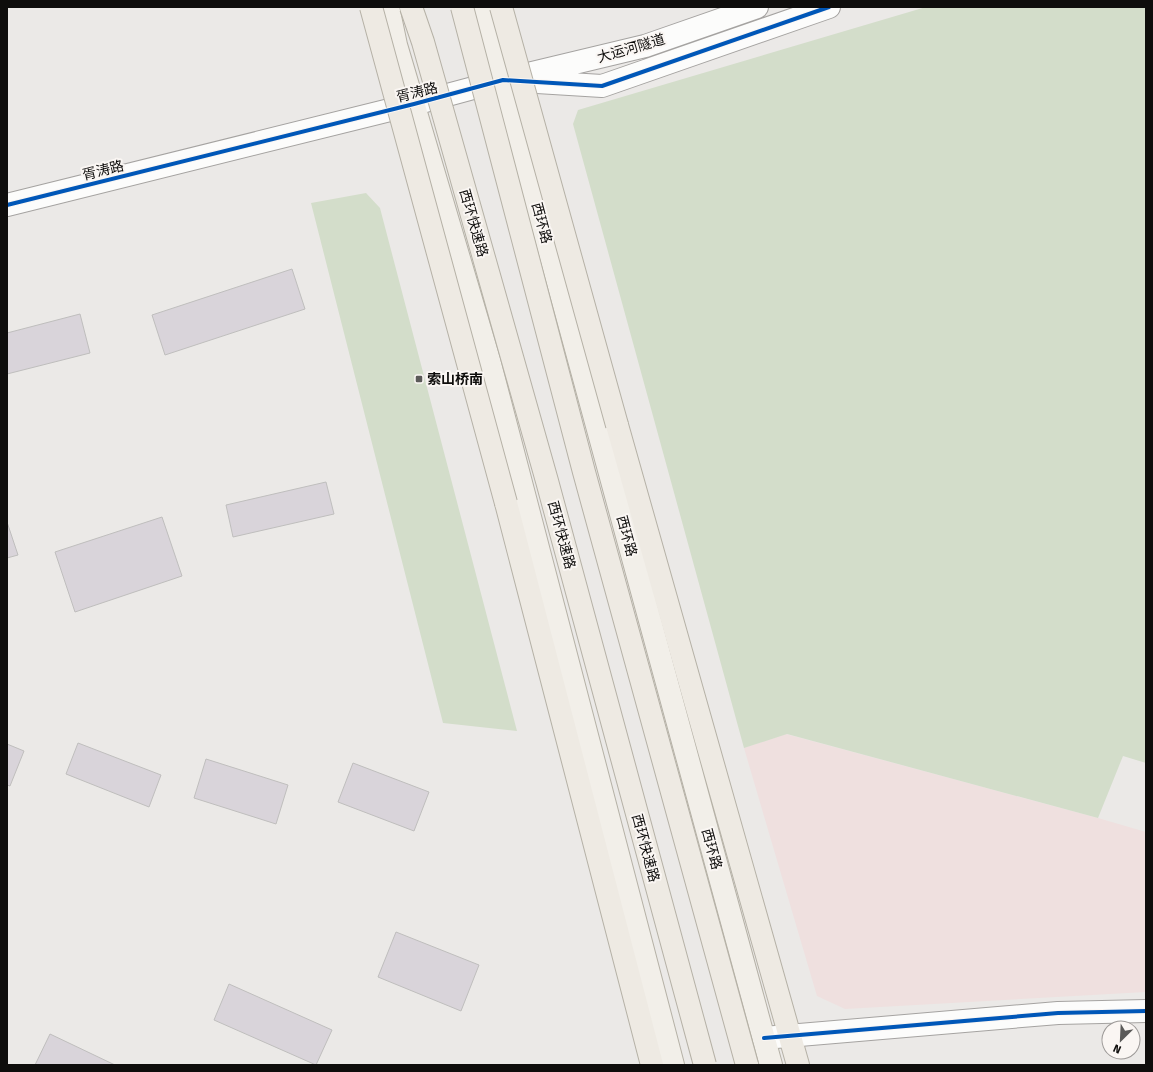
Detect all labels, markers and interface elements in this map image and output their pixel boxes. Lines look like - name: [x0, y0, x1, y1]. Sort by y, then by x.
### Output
- street label: 大运河隧道: [595, 31, 667, 66]
- street label: 胥涛路: [395, 79, 440, 106]
- street label: 胥涛路: [81, 157, 126, 184]
- street label: 西环快速路: [456, 187, 491, 259]
- street label: 西环路: [528, 201, 555, 246]
- place label: 索山桥南: [427, 371, 483, 388]
- marker: 索山桥南: [414, 374, 424, 384]
- street label: 西环快速路: [544, 499, 579, 571]
- street label: 西环路: [613, 514, 640, 559]
- street label: 西环快速路: [628, 812, 663, 884]
- street label: 西环路: [698, 827, 725, 872]
- north arrow: [1101, 1020, 1141, 1060]
- text: N: [1111, 1041, 1123, 1056]

